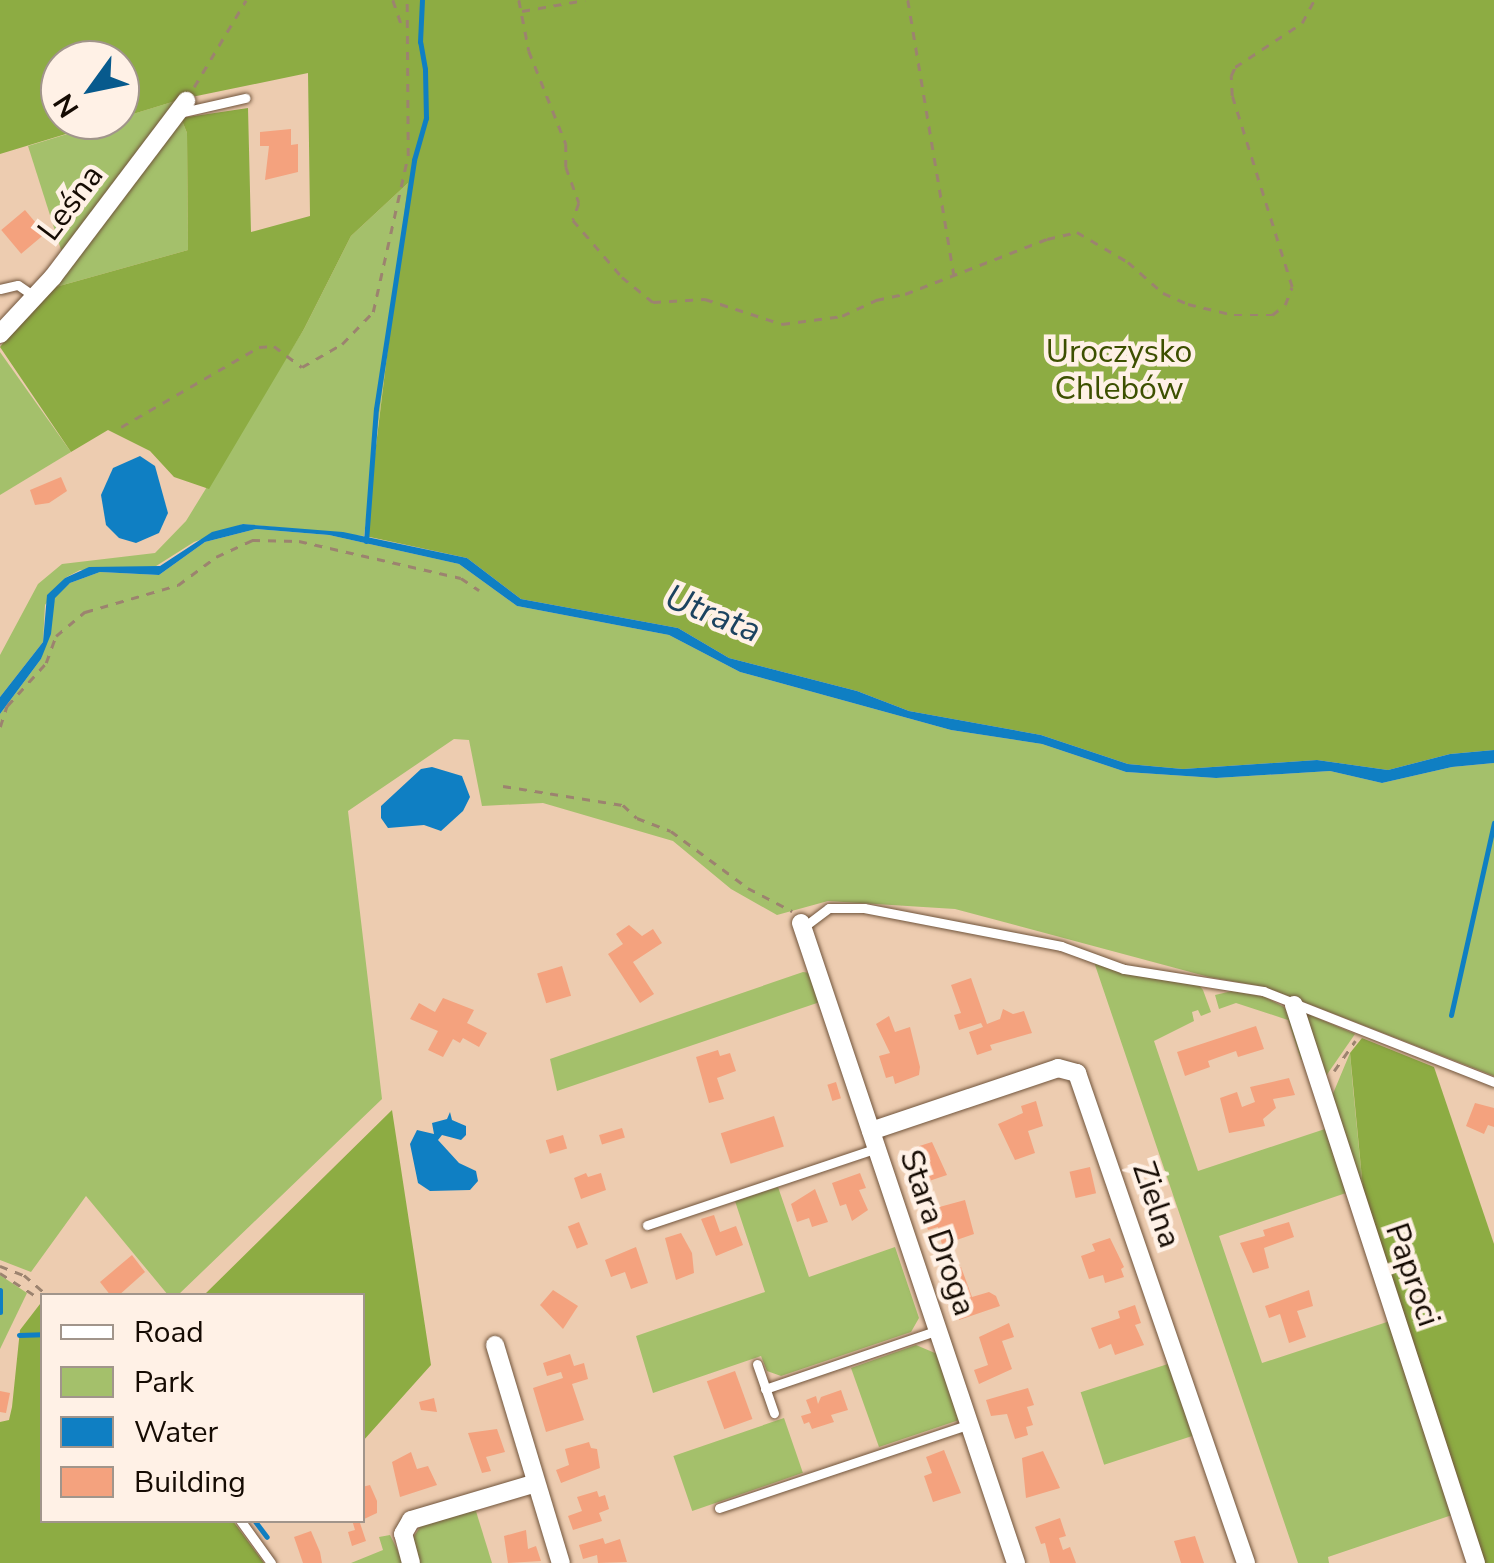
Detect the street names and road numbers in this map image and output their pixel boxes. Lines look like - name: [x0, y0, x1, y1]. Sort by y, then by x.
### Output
- street label: Leśna: [30, 158, 112, 248]
- street label: Stara Droga: [891, 1145, 983, 1321]
- street label: Zielna: [1124, 1157, 1188, 1253]
- street label: Paproci: [1377, 1218, 1447, 1332]

